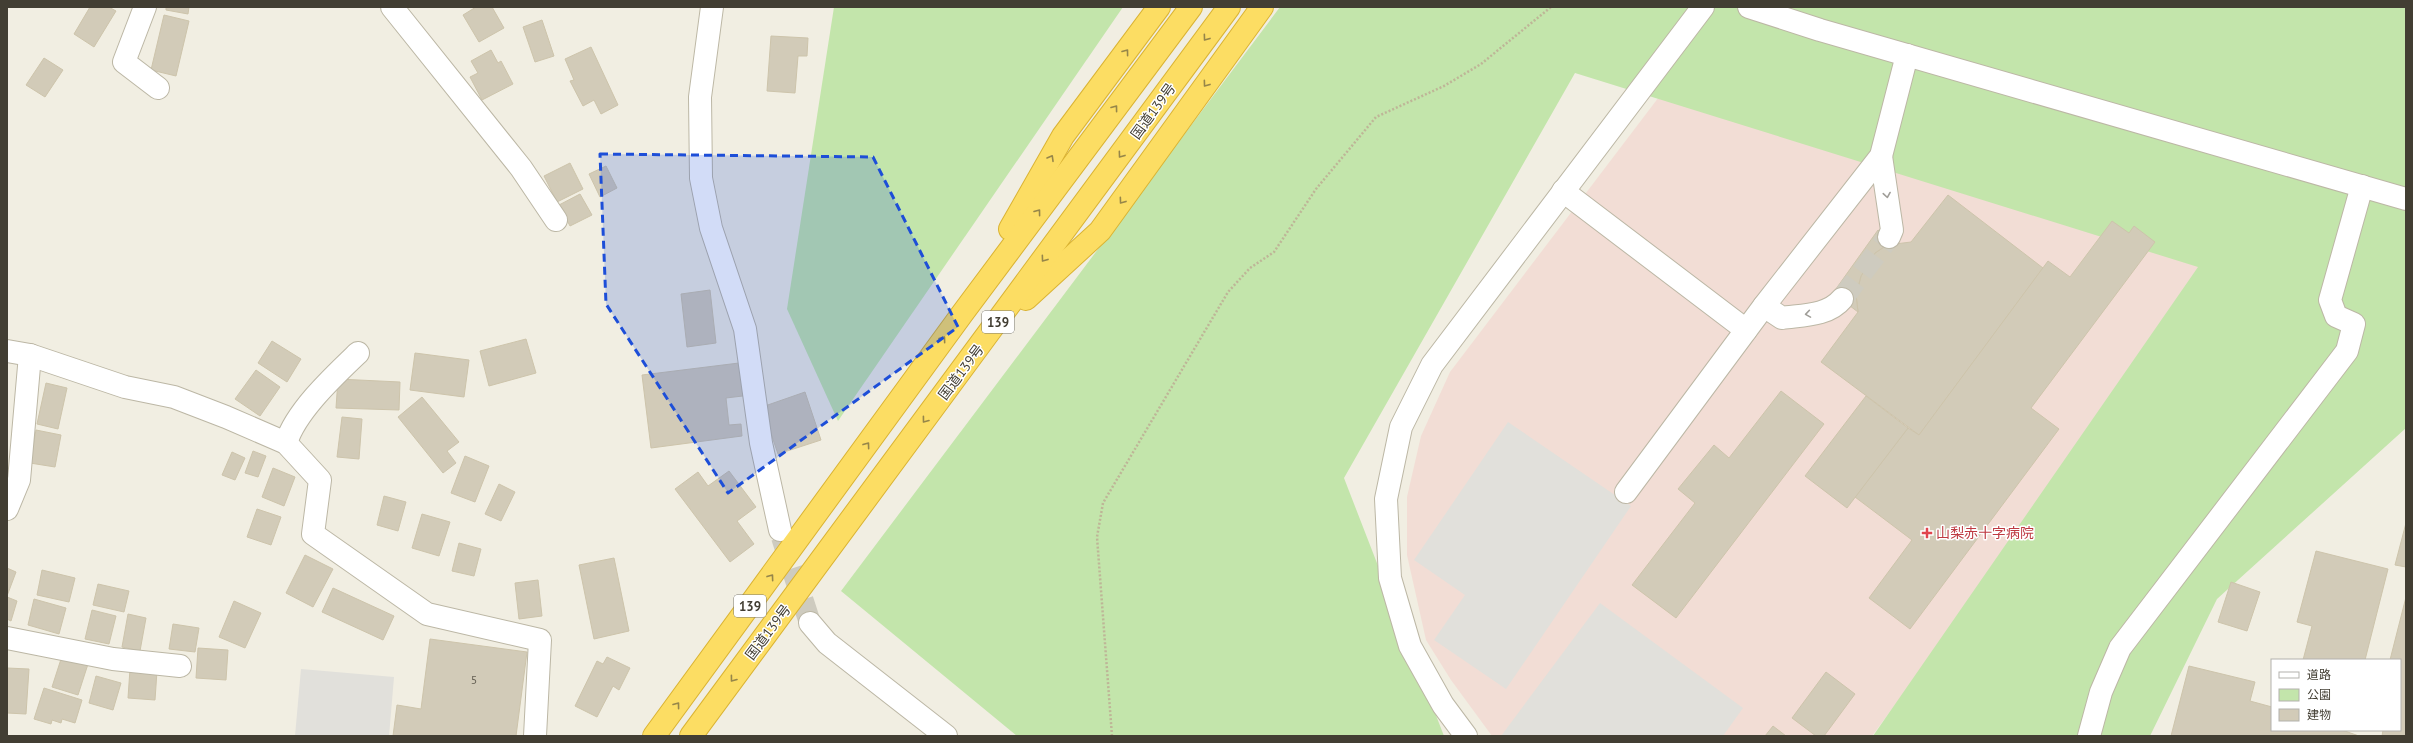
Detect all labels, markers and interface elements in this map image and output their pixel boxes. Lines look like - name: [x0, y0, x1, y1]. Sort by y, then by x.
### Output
- one-way arrow: [1204, 34, 1211, 41]
- one-way arrow: [1121, 50, 1128, 57]
- street label: 国道139号: [1127, 79, 1179, 143]
- one-way arrow: [1203, 80, 1211, 87]
- one-way arrow: [1110, 106, 1117, 113]
- one-way arrow: [1119, 150, 1126, 157]
- one-way arrow: [1046, 155, 1053, 162]
- one-way arrow: [1882, 192, 1891, 198]
- one-way arrow: [1120, 196, 1127, 203]
- one-way arrow: [1033, 210, 1040, 217]
- one-way arrow: [1042, 255, 1049, 262]
- one-way arrow: [1805, 309, 1811, 318]
- road number: 139: [982, 311, 1014, 333]
- one-way arrow: [939, 337, 946, 344]
- street label: 国道139号: [934, 341, 988, 403]
- one-way arrow: [923, 416, 930, 423]
- one-way arrow: [862, 442, 869, 449]
- place label: 山梨赤十字病院: [1936, 524, 2034, 542]
- marker: 山梨赤十字病院: [1921, 527, 1933, 539]
- one-way arrow: [766, 575, 773, 582]
- road number: 139: [734, 595, 766, 617]
- street label: 国道139号: [741, 601, 795, 663]
- legend: [2271, 659, 2401, 731]
- text: 道路: [2307, 667, 2331, 682]
- house number: 5: [471, 672, 477, 687]
- one-way arrow: [731, 674, 738, 681]
- text: 公園: [2307, 687, 2331, 702]
- one-way arrow: [673, 702, 680, 709]
- text: 建物: [2307, 707, 2331, 722]

